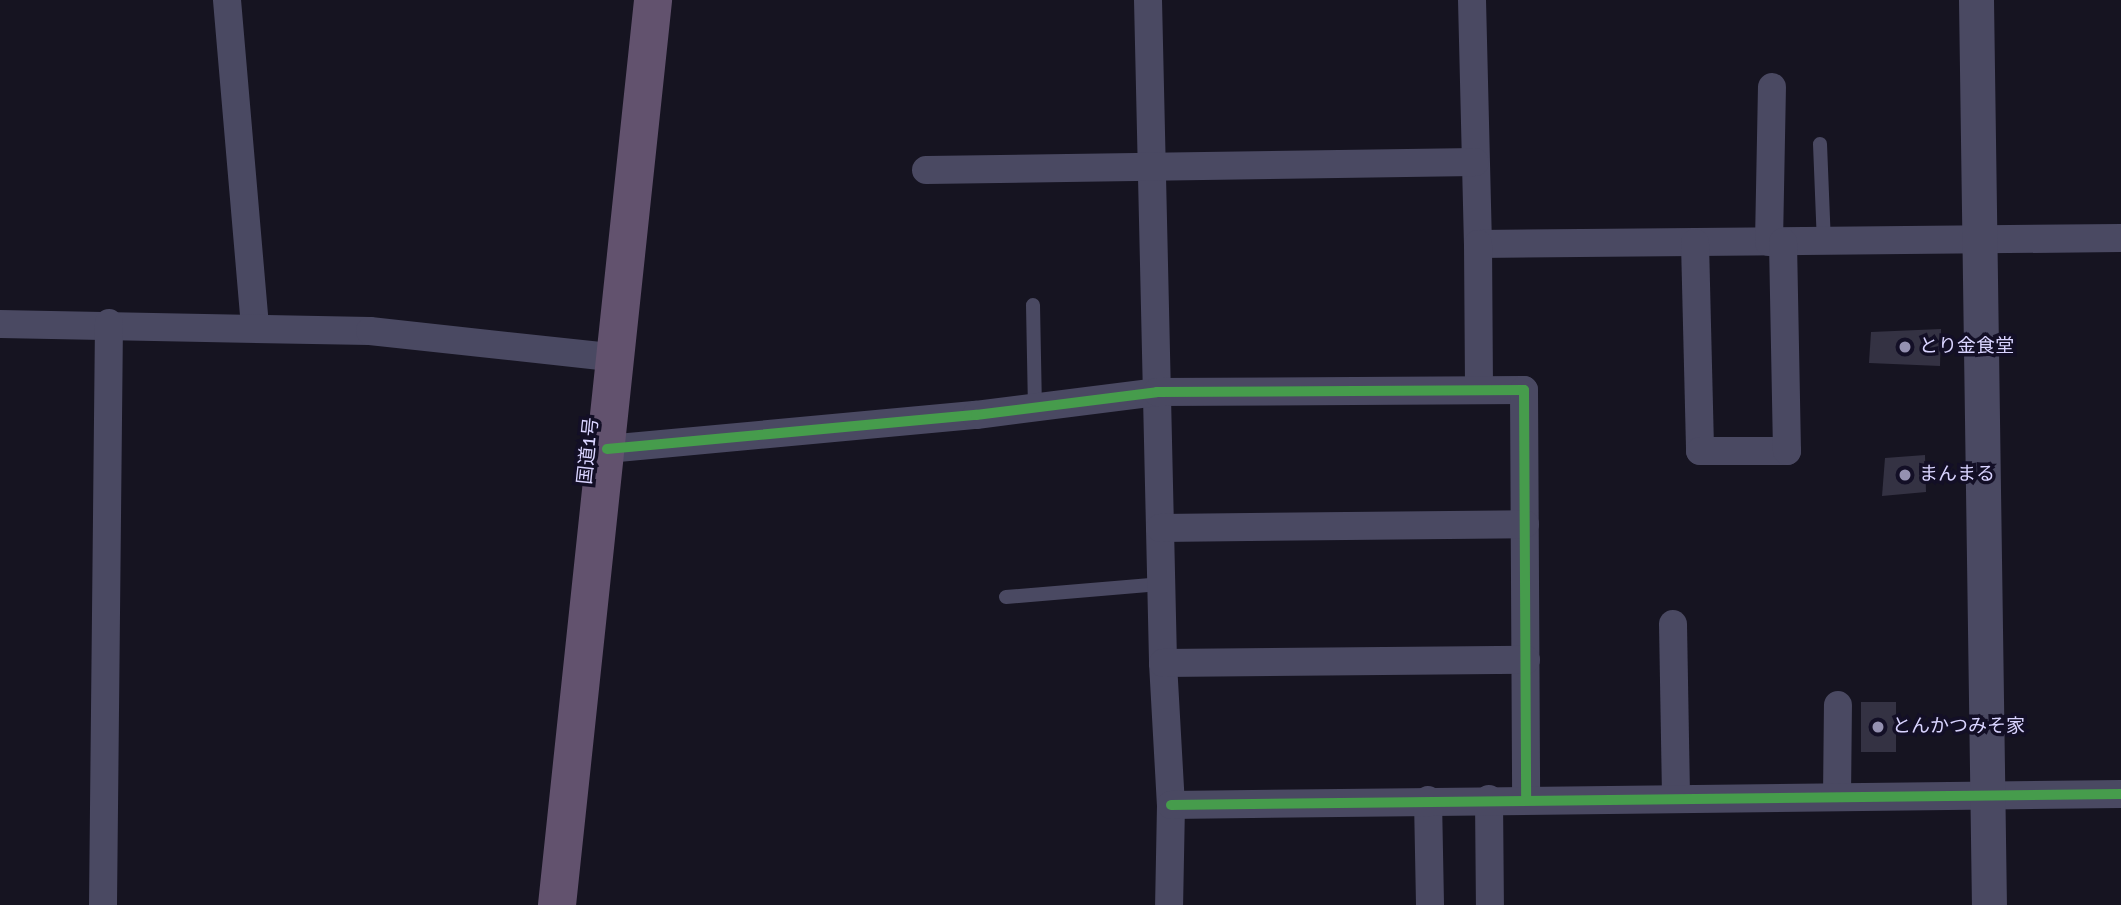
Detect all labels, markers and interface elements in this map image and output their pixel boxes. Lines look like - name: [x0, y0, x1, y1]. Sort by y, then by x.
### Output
- place label: とり金食堂: [1919, 336, 2014, 358]
- marker: とり金食堂: [1897, 339, 1913, 355]
- street label: 国道1号: [574, 416, 604, 486]
- place label: まんまる: [1919, 464, 1995, 486]
- marker: まんまる: [1897, 467, 1913, 483]
- place label: とんかつみそ家: [1892, 716, 2025, 738]
- marker: とんかつみそ家: [1870, 719, 1886, 735]

